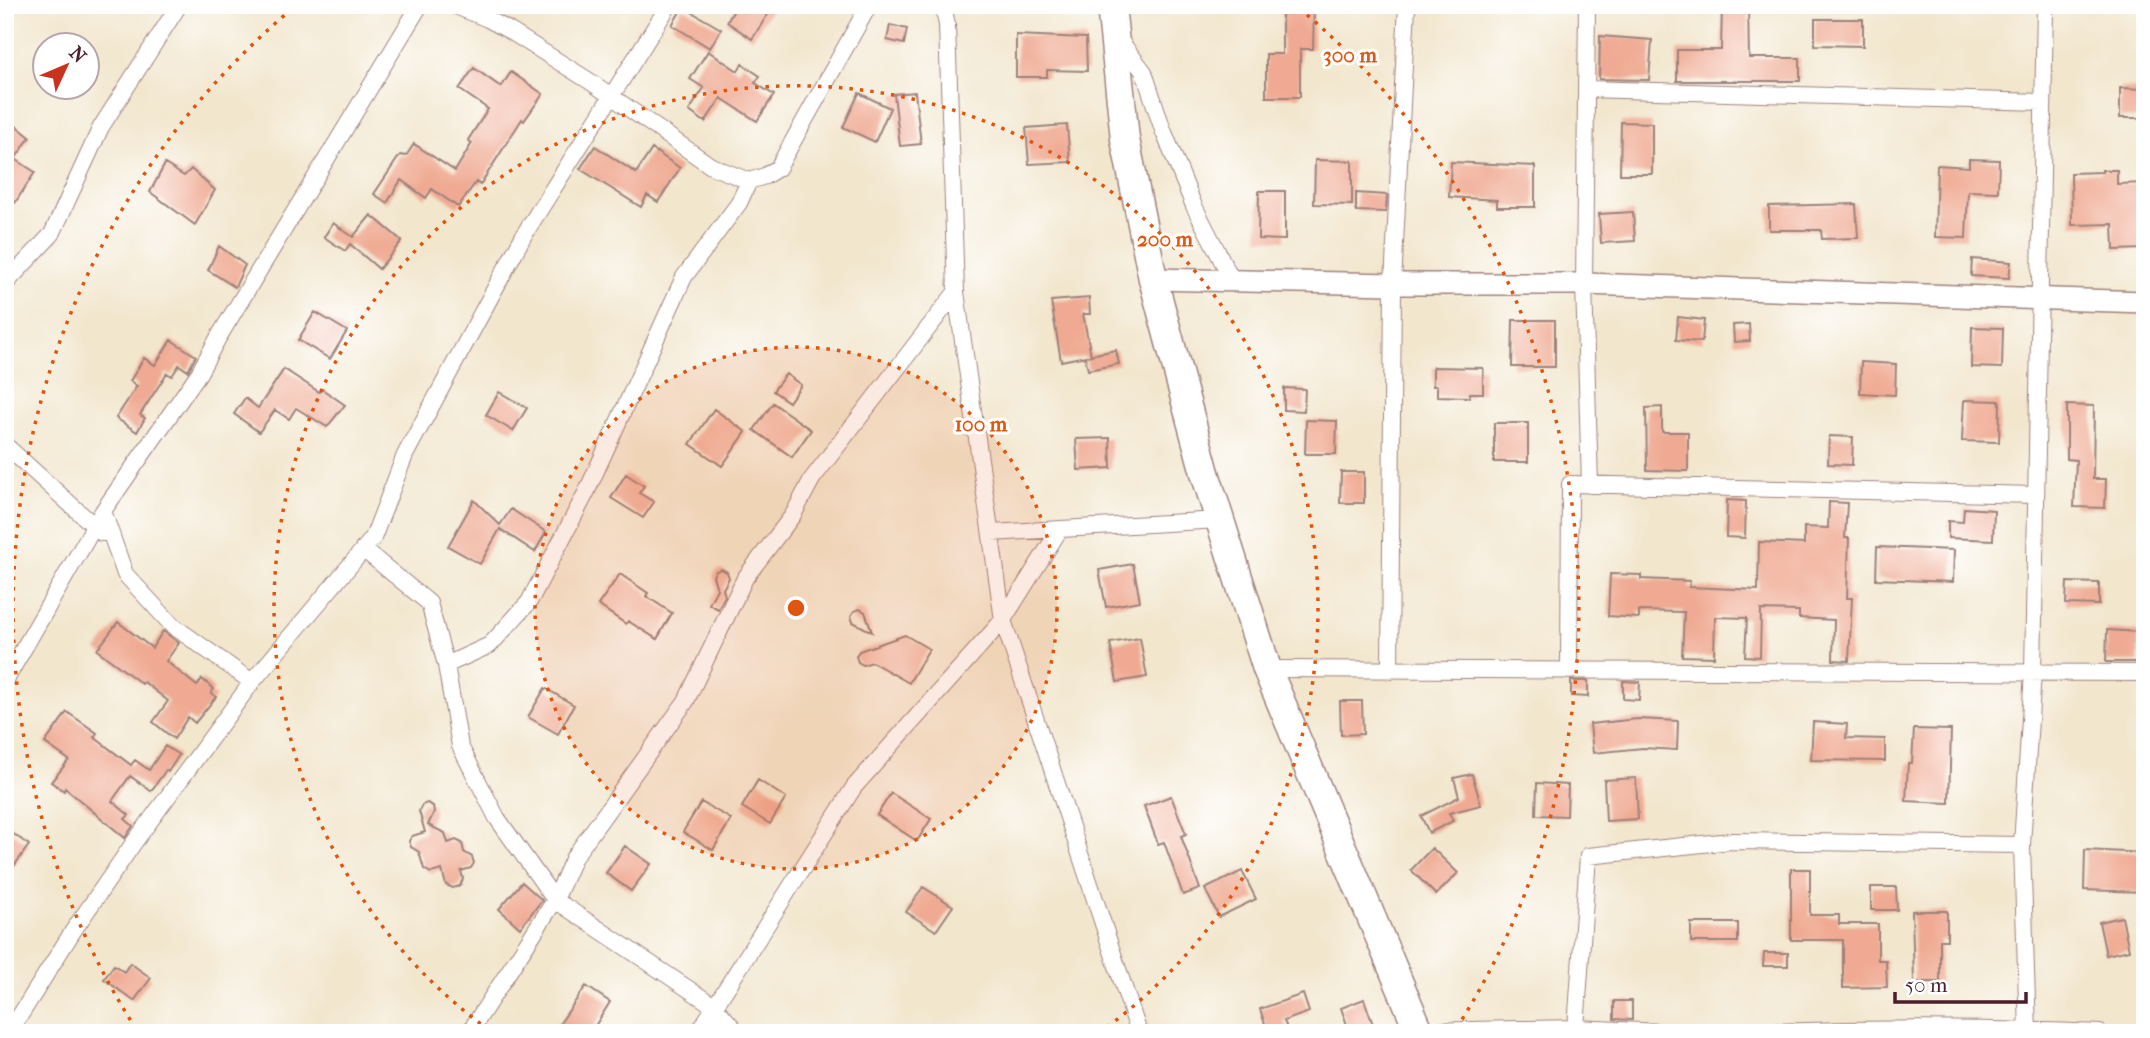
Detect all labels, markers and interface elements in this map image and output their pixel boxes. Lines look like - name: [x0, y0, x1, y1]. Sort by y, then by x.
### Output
- north arrow: [32, 32, 102, 102]
- text: N: [65, 42, 91, 68]
- text: 300 m: [1323, 43, 1377, 67]
- text: 200 m: [1137, 227, 1194, 251]
- text: 100 m: [955, 412, 1008, 436]
- centre of rings: [784, 596, 808, 620]
- scale bar: [1895, 961, 2026, 1005]
- text: 50 m: [1905, 973, 1948, 997]

